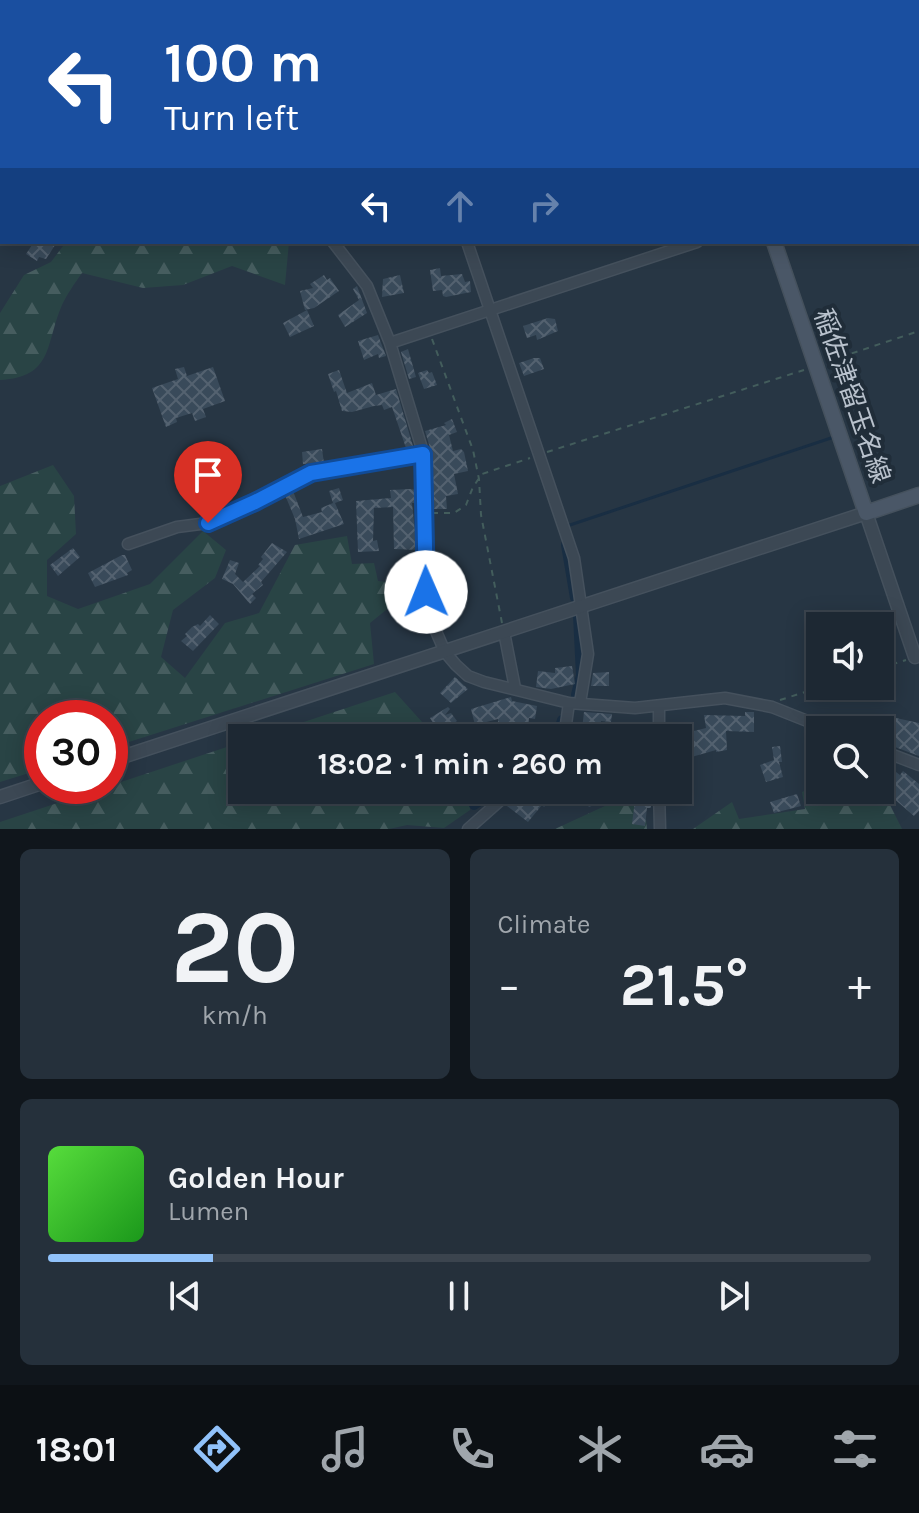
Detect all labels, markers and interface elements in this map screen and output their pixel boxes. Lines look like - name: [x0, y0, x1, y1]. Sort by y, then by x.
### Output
- text: 100 m: [164, 30, 322, 95]
- icon: left: [32, 32, 136, 136]
- text: Turn left: [164, 97, 299, 139]
- icon: left: [354, 184, 398, 228]
- icon: ahead: [438, 184, 482, 228]
- icon: right: [522, 184, 566, 228]
- street label: 稲佐津留玉名線: [808, 305, 896, 487]
- pin: [174, 441, 242, 523]
- icon: arrive: [186, 453, 230, 497]
- position arrow: [384, 550, 468, 634]
- map controls: [806, 612, 894, 804]
- button: sound: [806, 612, 894, 700]
- speed limit sign: 30: [24, 700, 128, 804]
- button: search: [806, 716, 894, 804]
- text: 18:02 · 1 min · 260 m: [317, 746, 603, 782]
- text: 20: [170, 887, 299, 1008]
- text: Climate: [498, 909, 590, 940]
- text: 21.5°: [620, 950, 749, 1020]
- text: −: [498, 960, 521, 1011]
- text: +: [848, 960, 871, 1011]
- text: km/h: [202, 1000, 268, 1031]
- text: Golden Hour: [168, 1160, 344, 1196]
- text: Lumen: [168, 1196, 249, 1227]
- icon: previous: [163, 1274, 207, 1318]
- icon: pause: [437, 1274, 481, 1318]
- icon: next: [712, 1274, 756, 1318]
- icon: directions: [189, 1421, 245, 1477]
- icon: music: [317, 1421, 373, 1477]
- icon: phone: [444, 1421, 500, 1477]
- icon: climate: [572, 1421, 628, 1477]
- icon: car: [699, 1421, 755, 1477]
- icon: filters: [827, 1421, 883, 1477]
- text: 18:01: [36, 1428, 117, 1470]

